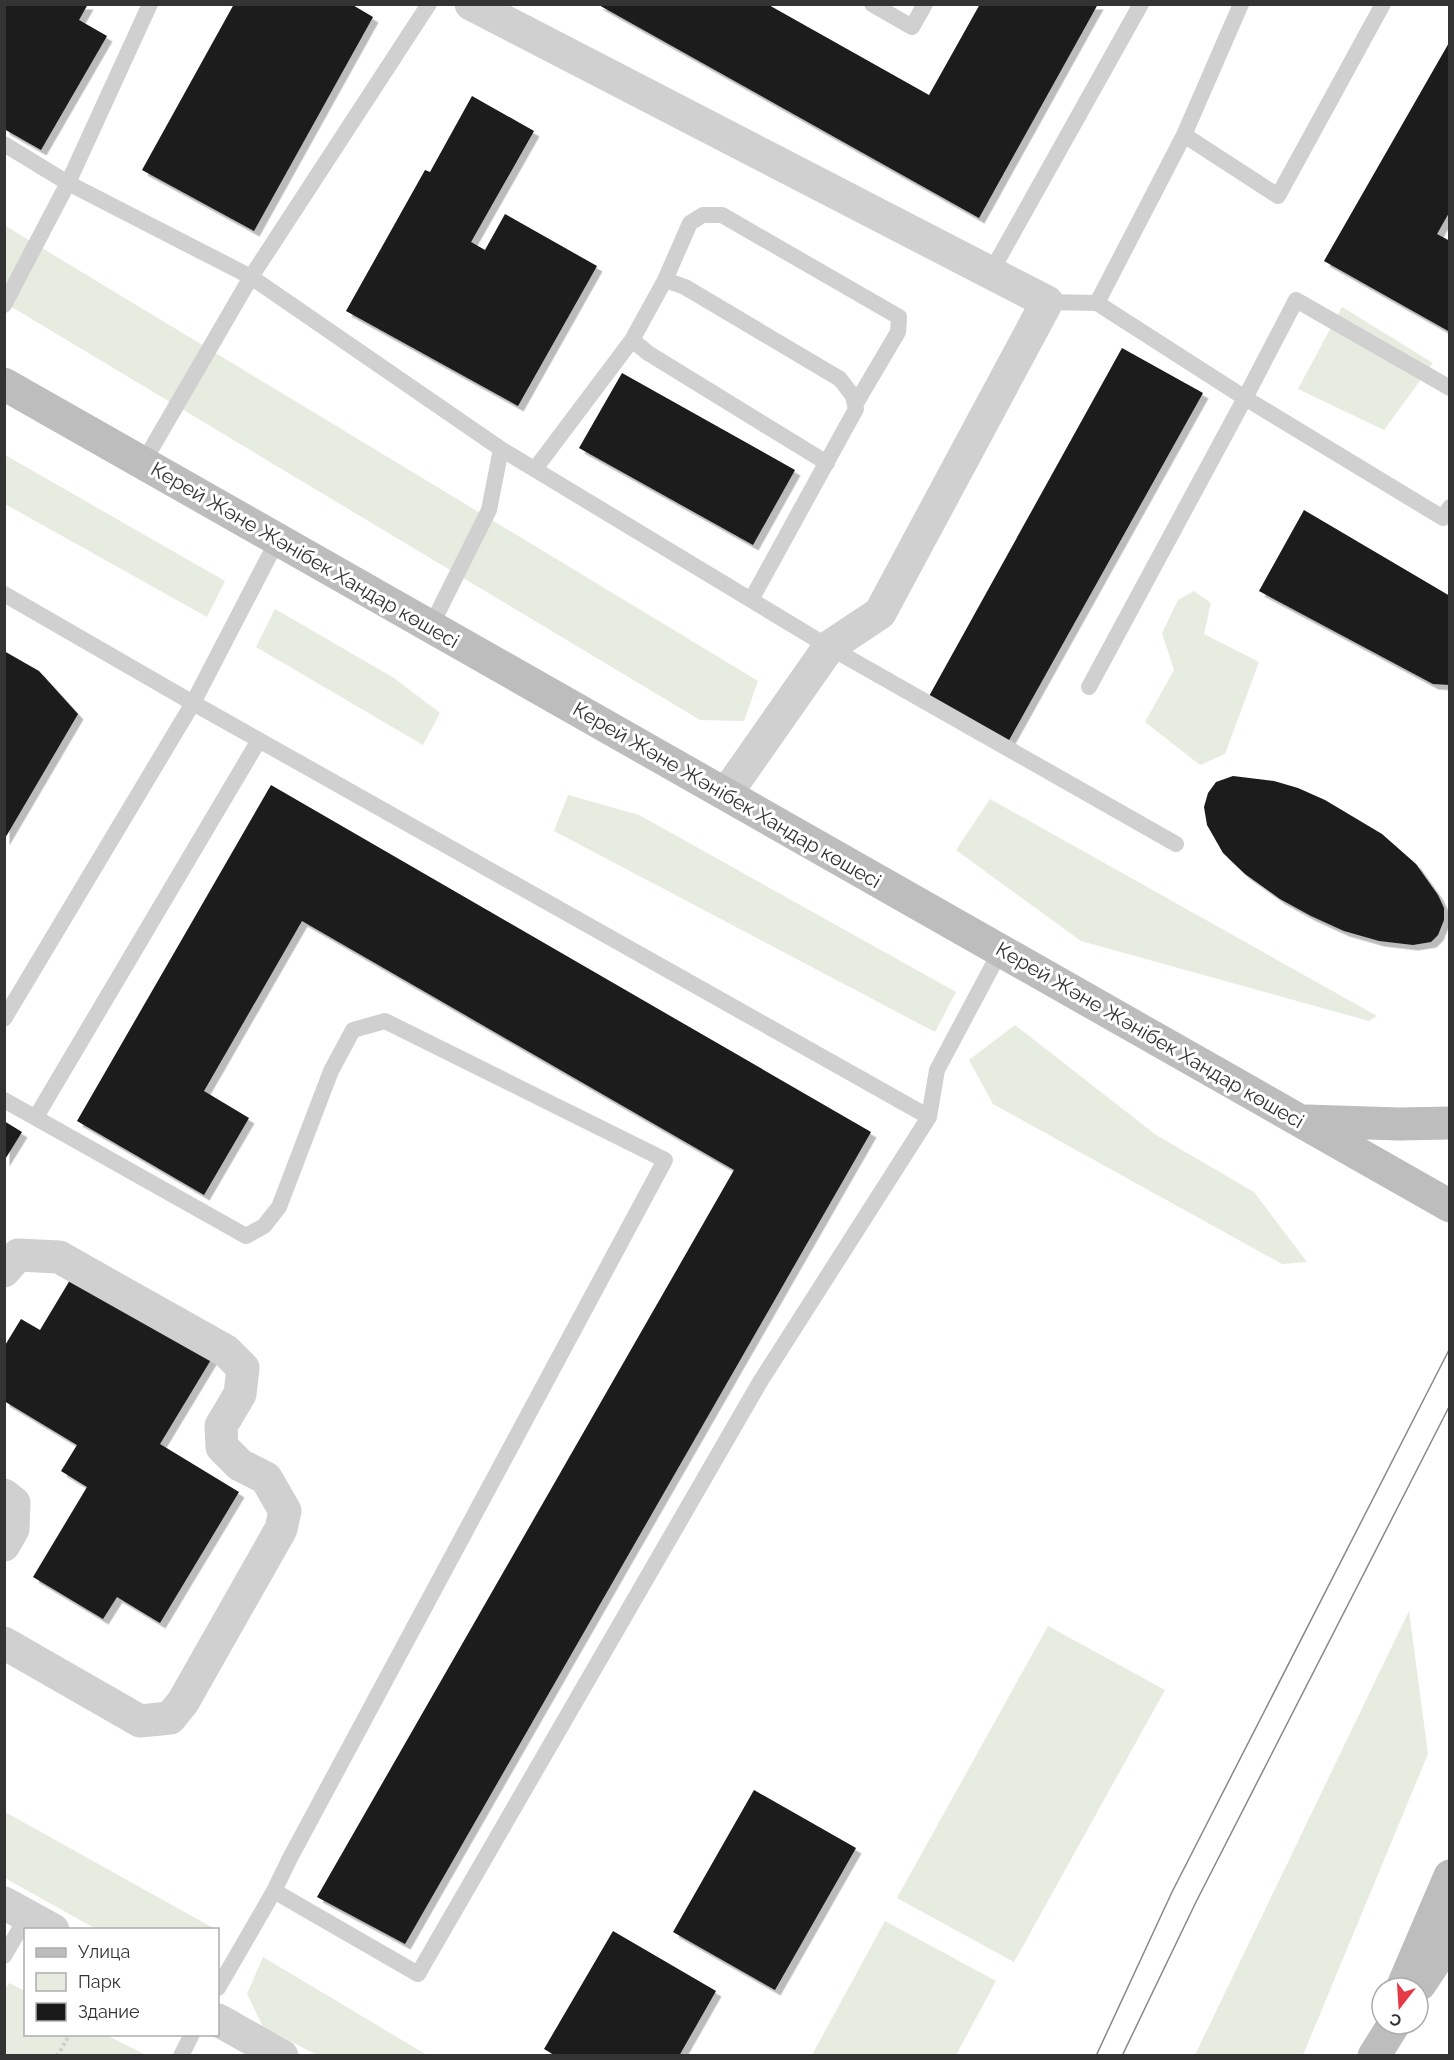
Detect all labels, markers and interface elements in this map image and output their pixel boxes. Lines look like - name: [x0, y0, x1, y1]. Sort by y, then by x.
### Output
- street label: Керей Және Жәнібек Хандар көшесі: [147, 457, 463, 653]
- street label: Керей Және Жәнібек Хандар көшесі: [569, 697, 885, 893]
- street label: Керей Және Жәнібек Хандар көшесі: [992, 937, 1308, 1133]
- legend: [24, 1928, 219, 2036]
- text: Улица: [78, 1941, 130, 1962]
- text: Парк: [78, 1971, 121, 1992]
- north arrow: [1370, 1976, 1430, 2036]
- text: Здание: [78, 2001, 140, 2022]
- text: С: [1388, 2009, 1404, 2031]

